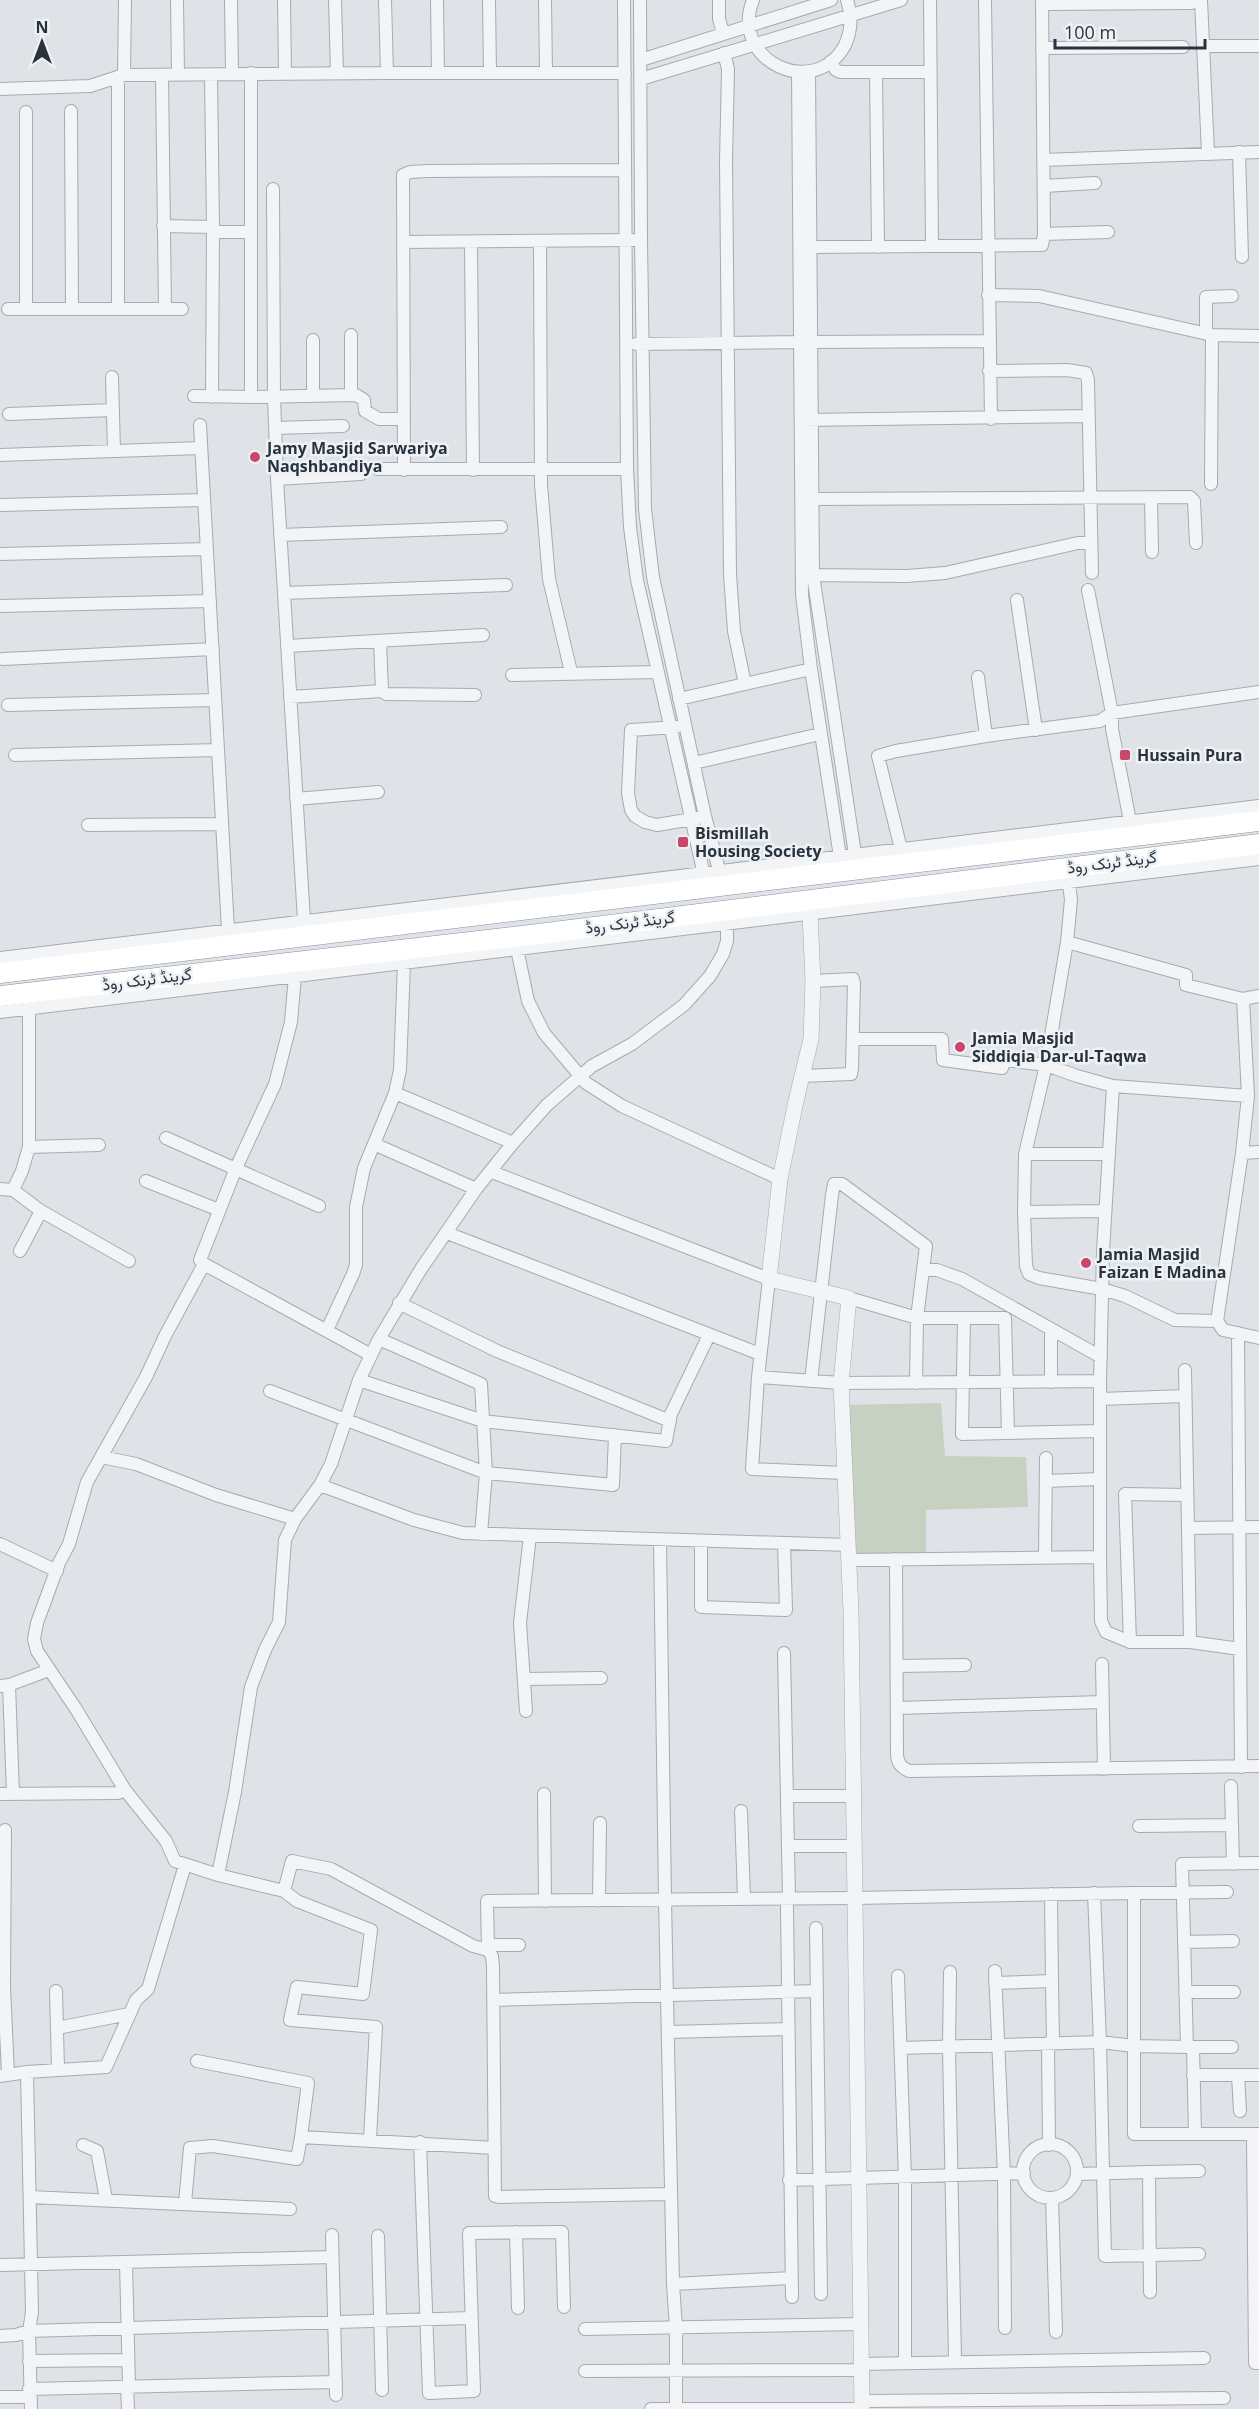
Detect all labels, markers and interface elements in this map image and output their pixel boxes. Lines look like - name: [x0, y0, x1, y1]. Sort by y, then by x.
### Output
- north arrow: [12, 12, 72, 72]
- scale bar: [1055, 12, 1205, 50]
- text: N: [35, 16, 49, 38]
- text: 100 m: [1064, 20, 1116, 44]
- place label: Jamy Masjid Sarwariya Naqshbandiya: [265, 437, 448, 477]
- marker: Jamy Masjid Sarwariya Naqshbandiya: [248, 450, 262, 464]
- place label: Hussain Pura: [1137, 744, 1242, 766]
- marker: Hussain Pura: [1118, 748, 1132, 762]
- place label: Bismillah Housing Society: [695, 822, 822, 862]
- marker: Bismillah Housing Society: [676, 835, 690, 849]
- street label: گرینڈ ٹرنک روڈ: [1066, 846, 1158, 878]
- street label: گرینڈ ٹرنک روڈ: [584, 906, 676, 938]
- street label: گرینڈ ٹرنک روڈ: [101, 963, 193, 995]
- place label: Jamia Masjid Siddiqia Dar-ul-Taqwa: [970, 1027, 1147, 1067]
- marker: Jamia Masjid Siddiqia Dar-ul-Taqwa: [953, 1040, 967, 1054]
- place label: Jamia Masjid Faizan E Madina: [1096, 1243, 1227, 1283]
- marker: Jamia Masjid Faizan E Madina: [1079, 1256, 1093, 1270]

